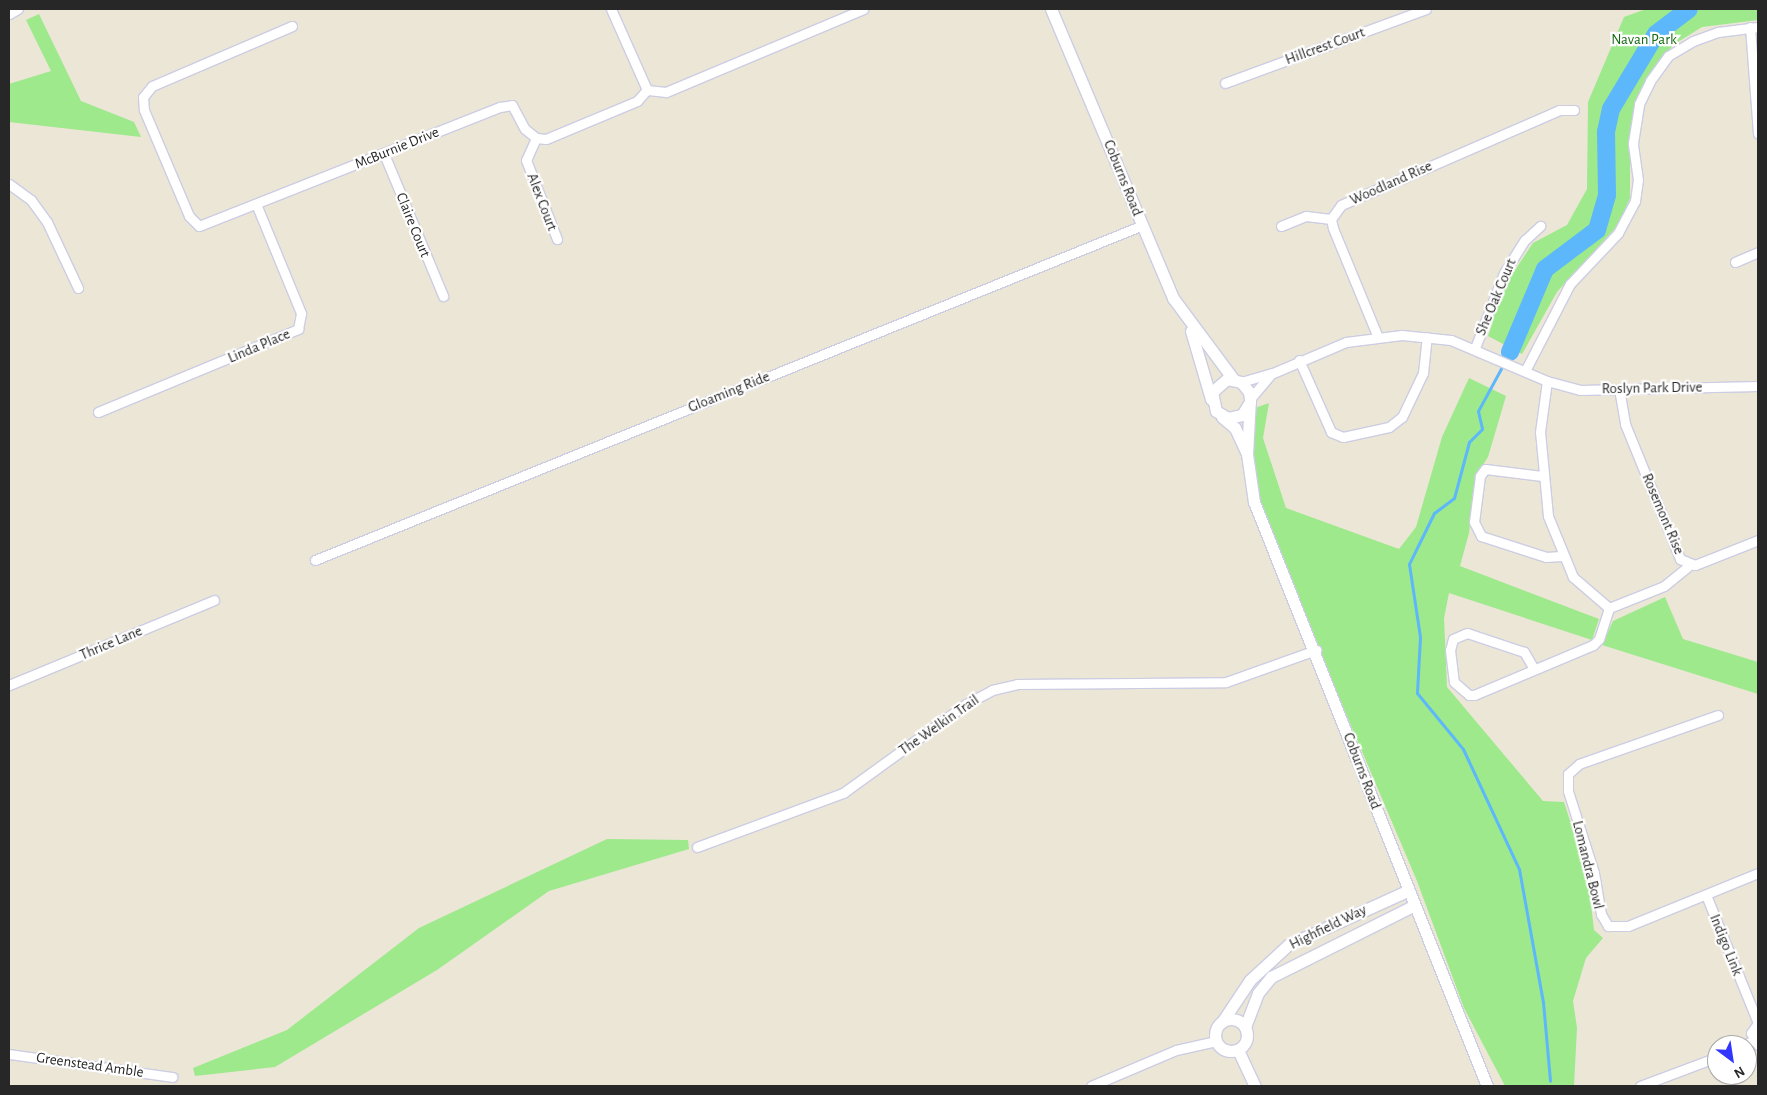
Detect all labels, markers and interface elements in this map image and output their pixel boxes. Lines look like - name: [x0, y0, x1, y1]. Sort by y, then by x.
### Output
- street label: Hillcrest Court: [1283, 23, 1367, 69]
- park label: Navan Park: [1611, 31, 1677, 49]
- street label: McBurnie Drive: [352, 123, 442, 173]
- street label: Coburns Road: [1100, 137, 1146, 219]
- street label: Woodland Rise: [1347, 157, 1435, 209]
- street label: Alex Court: [523, 171, 561, 233]
- street label: Claire Court: [392, 190, 434, 260]
- street label: She Oak Court: [1472, 256, 1520, 338]
- street label: Linda Place: [225, 325, 293, 367]
- street label: Gloaming Ride: [686, 367, 772, 417]
- street label: Roslyn Park Drive: [1602, 378, 1702, 398]
- street label: Rosemont Rise: [1638, 471, 1688, 557]
- street label: Thrice Lane: [77, 622, 145, 664]
- street label: The Welkin Trail: [895, 691, 983, 759]
- street label: Coburns Road: [1339, 730, 1385, 812]
- street label: Lomandra Bowl: [1568, 819, 1608, 911]
- street label: Highfield Way: [1286, 901, 1370, 953]
- street label: Indigo Link: [1706, 912, 1746, 978]
- north arrow: [1707, 1035, 1757, 1085]
- street label: Greenstead Amble: [35, 1049, 145, 1081]
- text: N: [1731, 1063, 1747, 1081]

